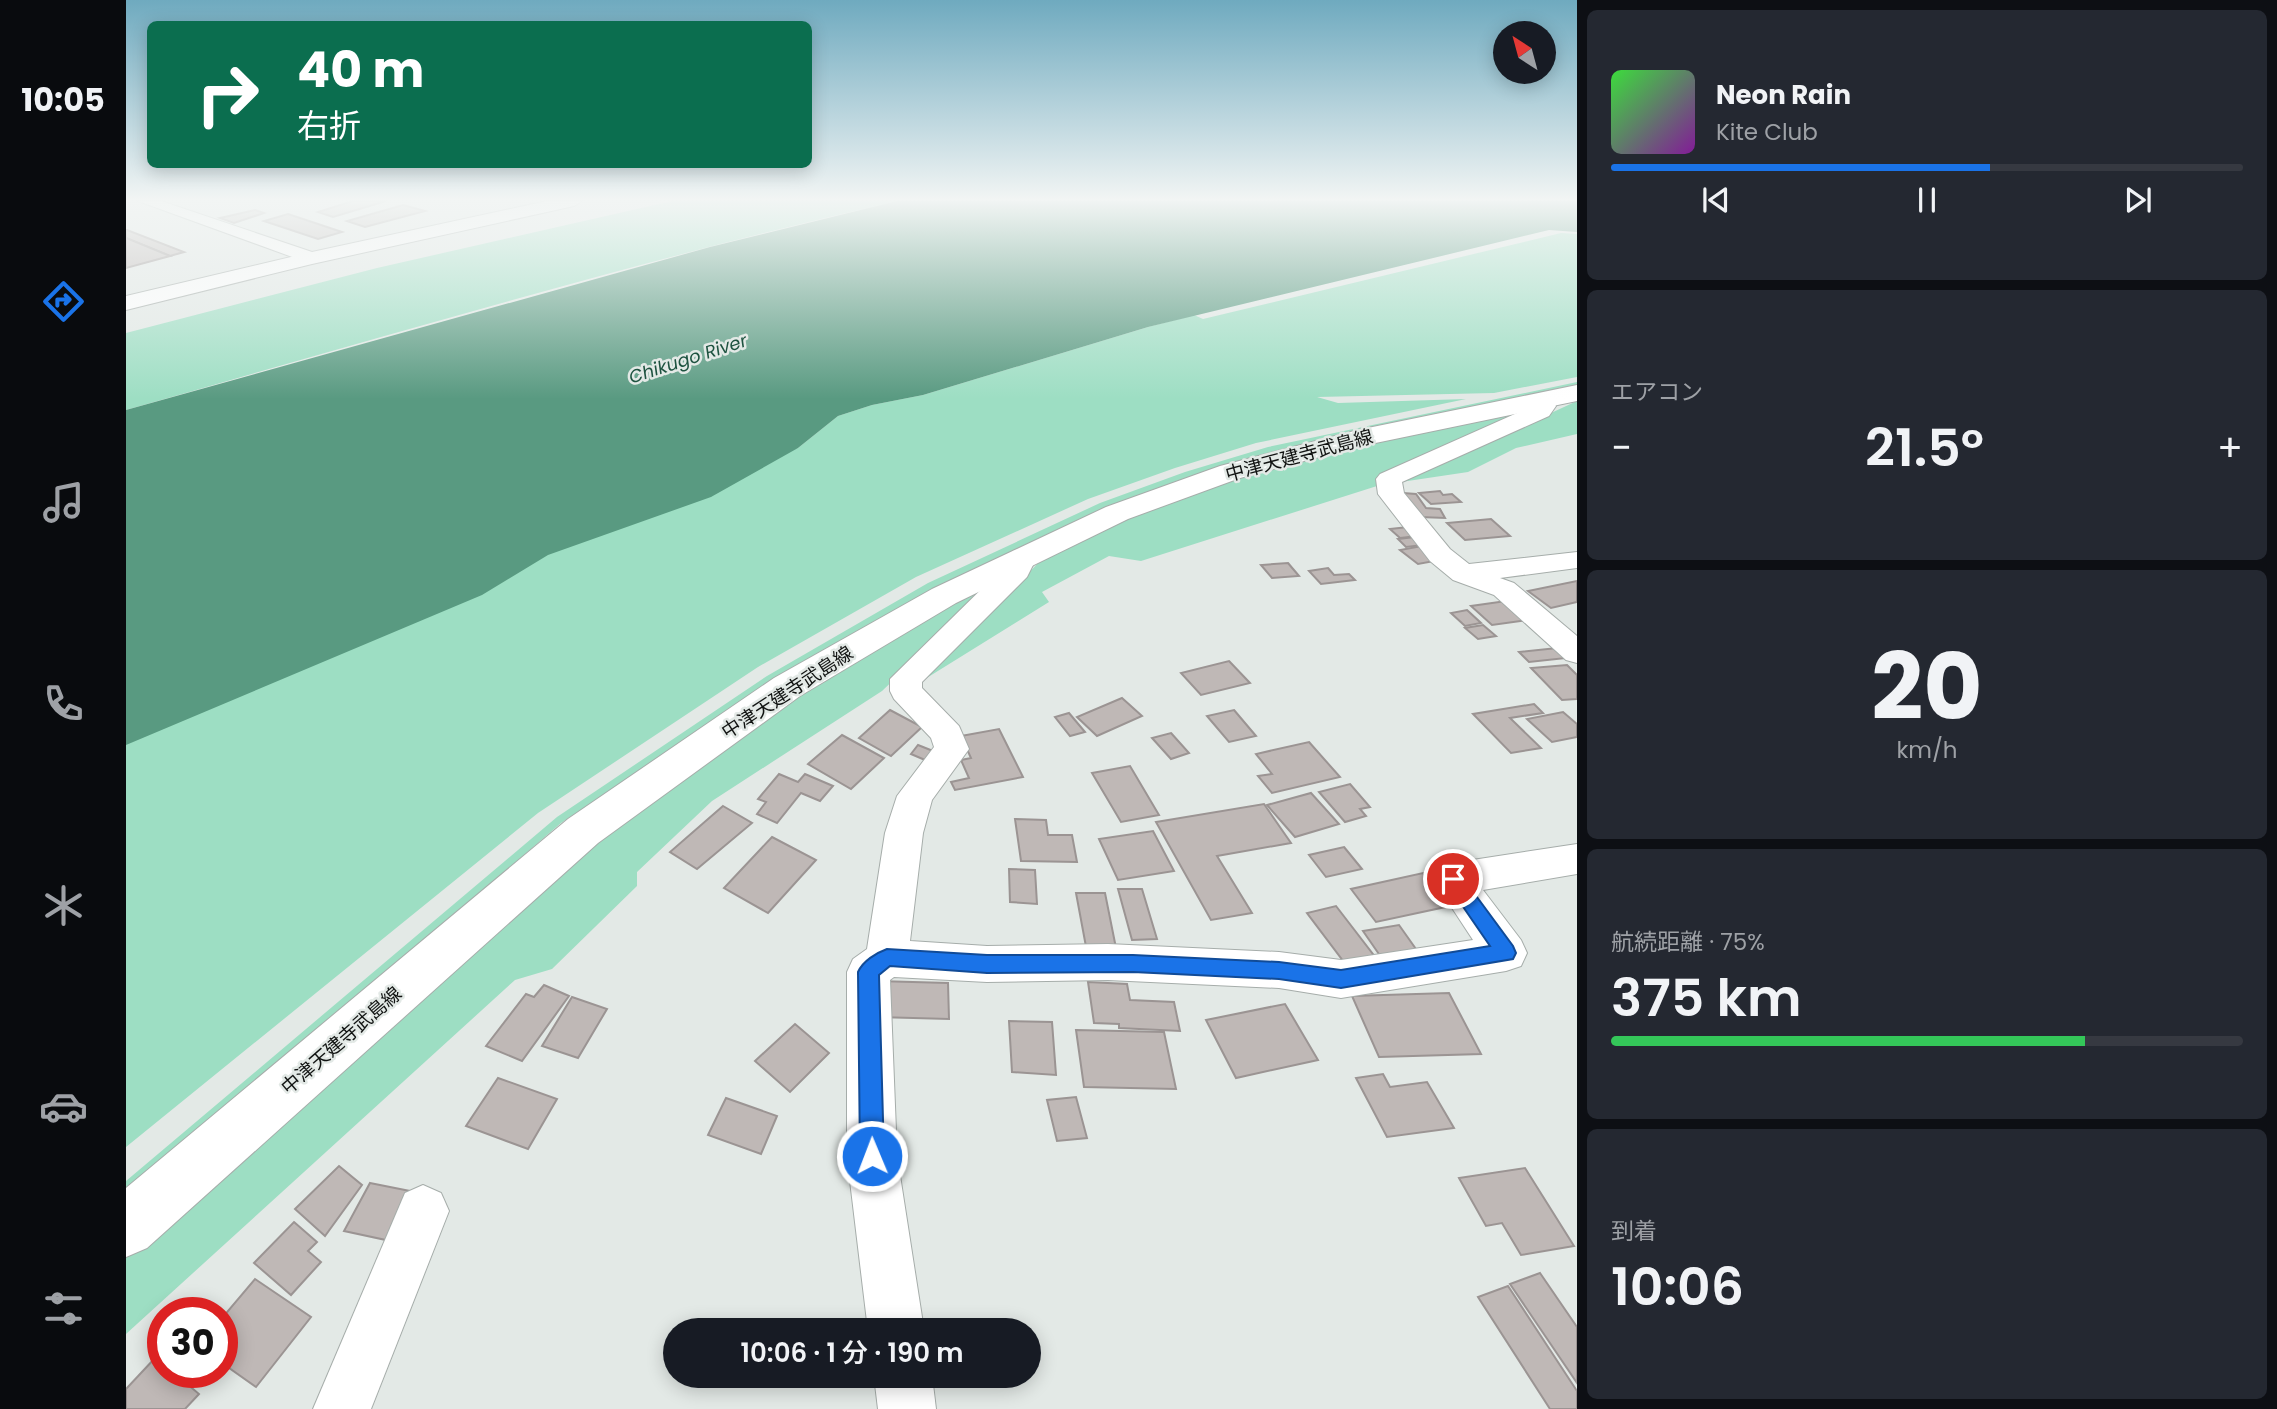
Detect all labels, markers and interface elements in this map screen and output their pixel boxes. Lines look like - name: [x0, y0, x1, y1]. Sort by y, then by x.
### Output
- north arrow: [1493, 21, 1556, 84]
- map controls: [1493, 21, 1556, 84]
- text: 40 m: [297, 36, 424, 104]
- icon: right: [182, 49, 273, 140]
- text: 10:05: [21, 77, 105, 122]
- text: Neon Rain: [1716, 77, 1851, 113]
- text: 右折: [297, 103, 361, 148]
- text: Kite Club: [1716, 116, 1818, 148]
- icon: previous: [1697, 181, 1735, 219]
- icon: pause: [1908, 181, 1946, 219]
- icon: next: [2119, 181, 2157, 219]
- icon: directions: [39, 277, 88, 326]
- water label: Chikugo River: [625, 327, 751, 389]
- text: エアコン: [1611, 376, 1703, 408]
- text: 21.5°: [1865, 411, 1984, 484]
- text: −: [1611, 421, 1632, 474]
- text: +: [2217, 421, 2243, 474]
- street label: 中津天建寺武島線: [1222, 423, 1376, 488]
- icon: music: [39, 478, 88, 527]
- text: 20: [1871, 623, 1983, 751]
- street label: 中津天建寺武島線: [716, 640, 858, 745]
- icon: phone: [39, 679, 88, 728]
- text: km/h: [1896, 734, 1958, 766]
- pin: [1423, 849, 1483, 909]
- icon: arrive: [1434, 860, 1472, 898]
- icon: climate: [39, 881, 88, 930]
- text: 航続距離 · 75%: [1611, 926, 1765, 958]
- text: 375 km: [1611, 961, 1801, 1034]
- street label: 中津天建寺武島線: [275, 980, 408, 1100]
- icon: car: [39, 1082, 88, 1131]
- position arrow: [835, 1119, 909, 1193]
- text: 到着: [1611, 1215, 1657, 1247]
- text: 10:06: [1611, 1250, 1744, 1323]
- icon: filters: [39, 1284, 88, 1333]
- speed limit sign: 30: [147, 1297, 238, 1388]
- text: 10:06 · 1 分 · 190 m: [741, 1335, 963, 1371]

